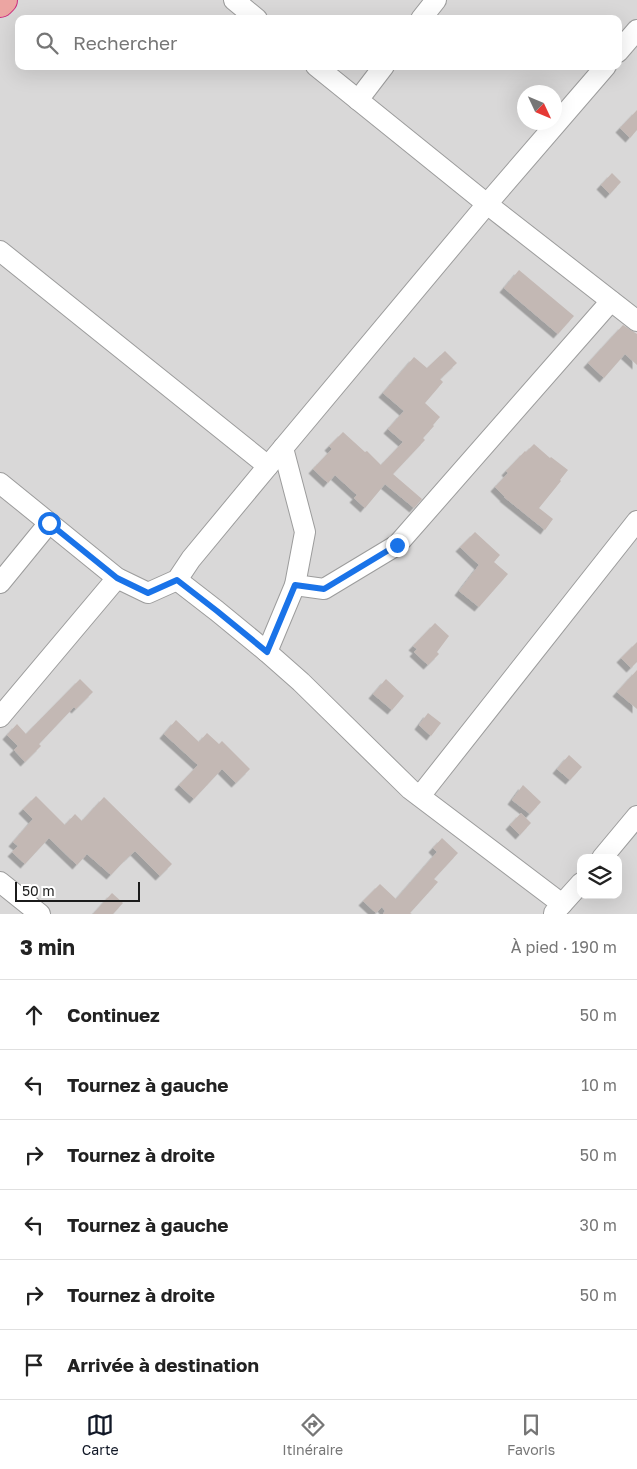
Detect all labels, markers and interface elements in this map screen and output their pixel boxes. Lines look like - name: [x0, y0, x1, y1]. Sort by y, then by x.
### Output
- search box: [15, 15, 622, 70]
- icon: search: [33, 29, 61, 57]
- text: Rechercher: [73, 31, 178, 54]
- north arrow: [517, 85, 562, 130]
- route start: [38, 512, 61, 535]
- route end: [386, 534, 409, 557]
- map controls: [577, 854, 622, 899]
- button: layers: [577, 854, 622, 899]
- scale bar: [15, 879, 140, 902]
- text: 50 m: [22, 882, 55, 899]
- text: 3 min: [20, 934, 75, 960]
- text: À pied · 190 m: [511, 937, 617, 957]
- icon: ahead: [20, 1001, 48, 1029]
- text: Continuez: [67, 1003, 160, 1026]
- text: 50 m: [580, 1005, 617, 1025]
- icon: left: [20, 1071, 48, 1099]
- text: Tournez à gauche: [67, 1073, 228, 1096]
- text: 10 m: [581, 1075, 617, 1095]
- icon: right: [20, 1141, 48, 1169]
- text: Tournez à droite: [67, 1143, 215, 1166]
- text: 50 m: [580, 1145, 617, 1165]
- icon: left: [20, 1211, 48, 1239]
- text: Tournez à gauche: [67, 1213, 228, 1236]
- text: 30 m: [580, 1215, 617, 1235]
- icon: right: [20, 1281, 48, 1309]
- text: Tournez à droite: [67, 1283, 215, 1306]
- text: 50 m: [580, 1285, 617, 1305]
- icon: arrive: [20, 1351, 48, 1379]
- text: Arrivée à destination: [67, 1353, 259, 1376]
- tab: Carte: [82, 1411, 119, 1458]
- tab: Itinéraire: [282, 1411, 343, 1458]
- tab: Favoris: [507, 1411, 555, 1458]

